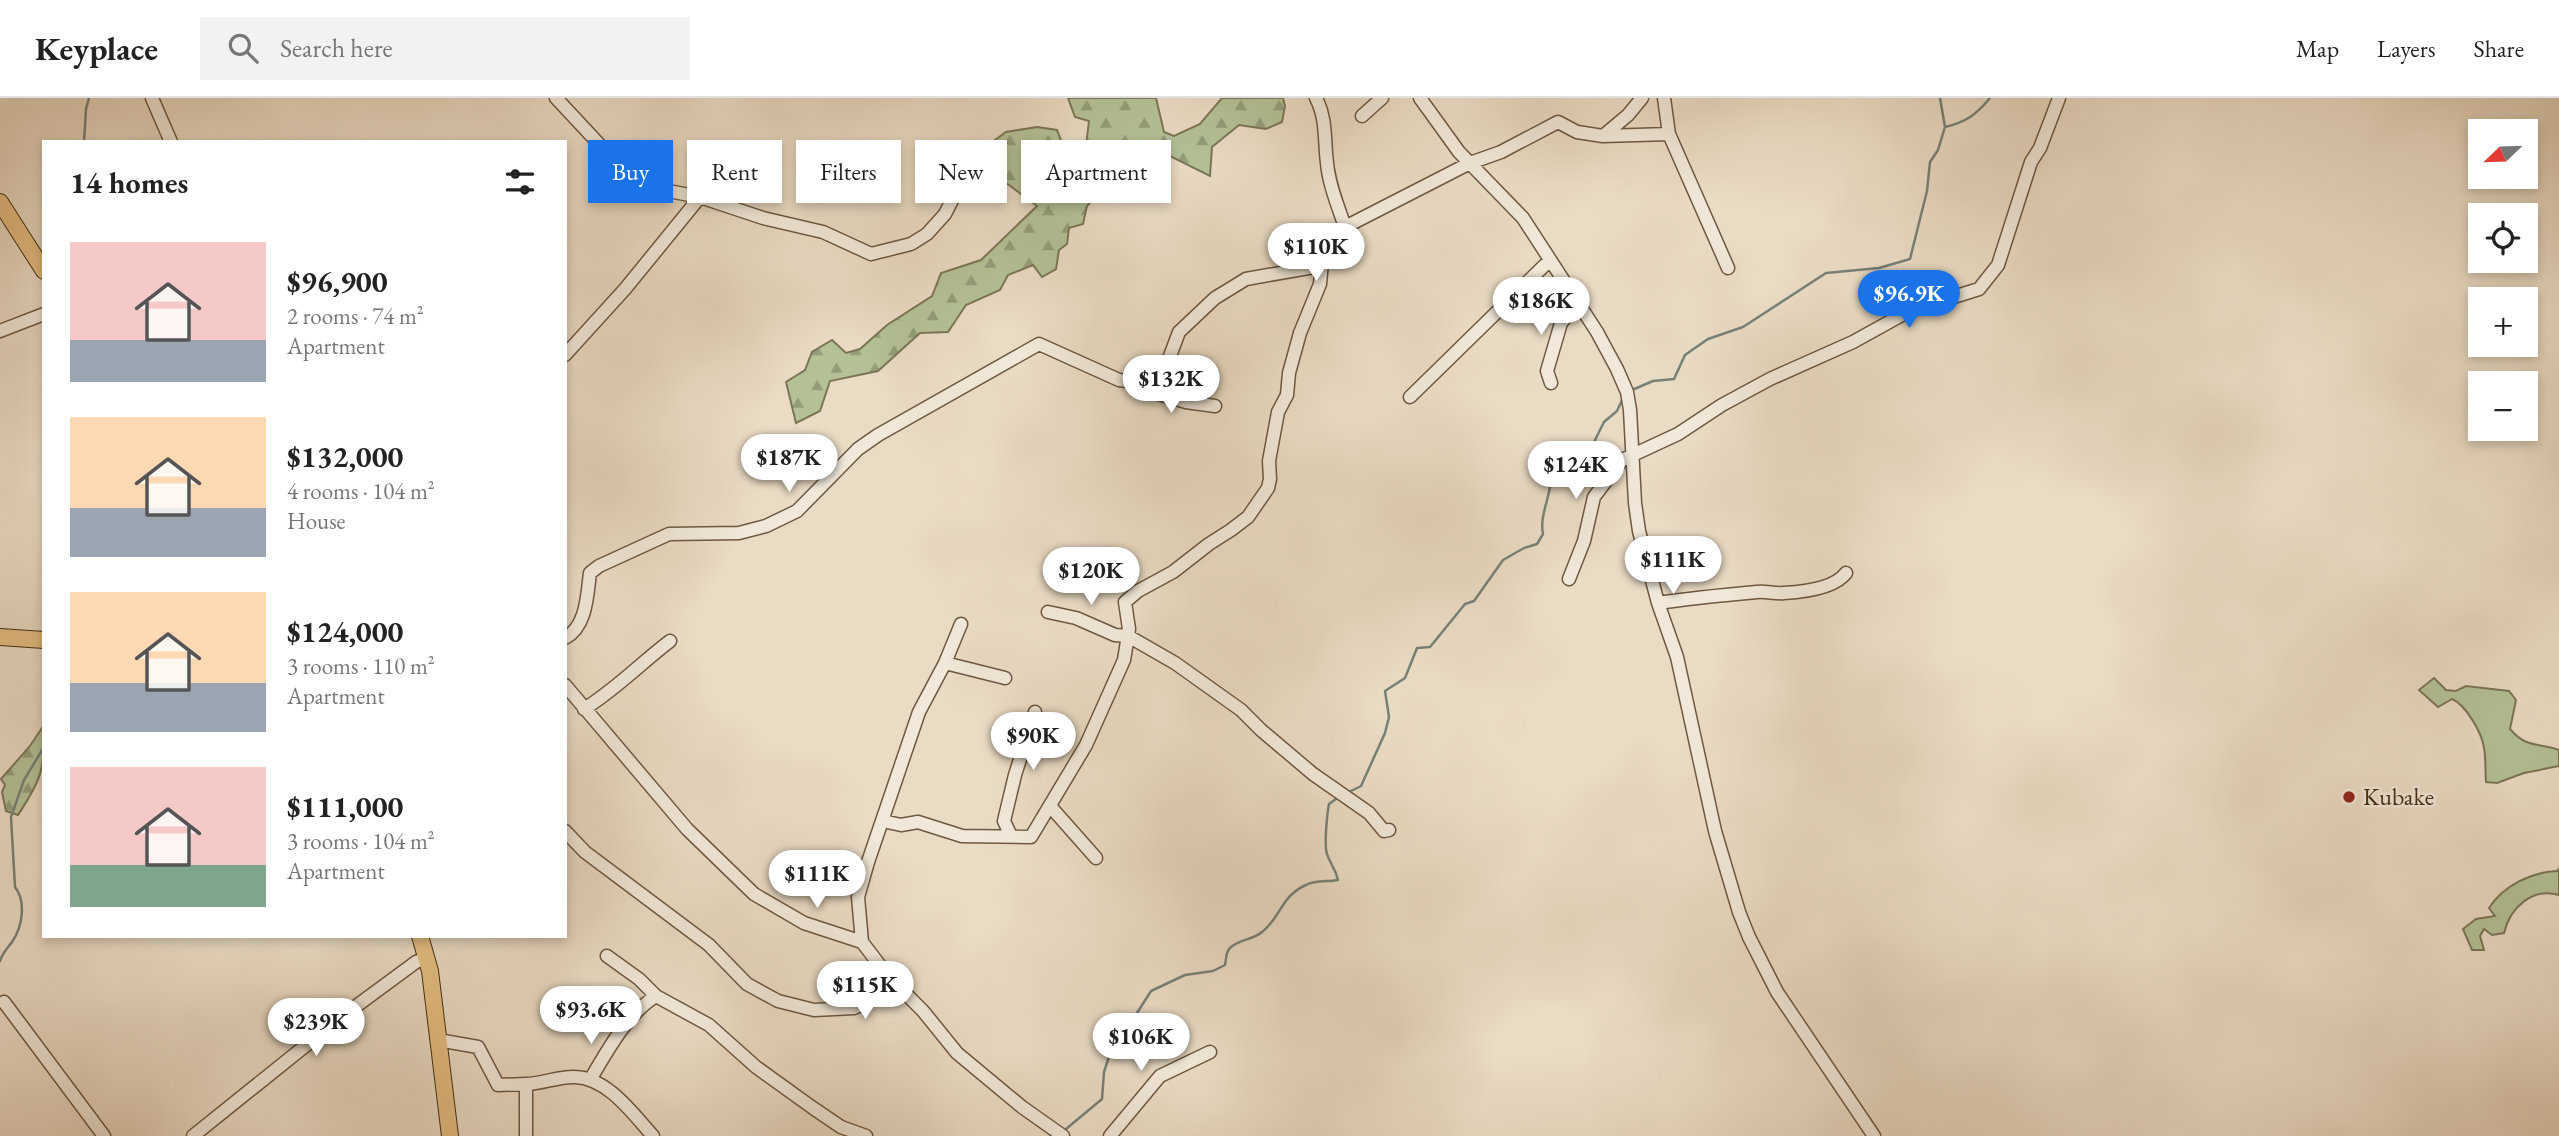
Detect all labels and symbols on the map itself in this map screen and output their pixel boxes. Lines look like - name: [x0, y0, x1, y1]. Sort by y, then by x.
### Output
- north arrow: [2468, 119, 2538, 189]
- pin: $110K: [1267, 223, 1365, 283]
- pin: $96.9K: [1852, 271, 1966, 330]
- pin: $186K: [1492, 278, 1590, 337]
- pin: $132K: [1122, 356, 1220, 415]
- pin: $187K: [740, 434, 838, 494]
- pin: $124K: [1527, 442, 1625, 501]
- pin: $111K: [1624, 536, 1722, 596]
- pin: $120K: [1042, 547, 1140, 607]
- pin: $90K: [992, 712, 1074, 772]
- place label: Kubake: [2363, 781, 2434, 812]
- marker: Kubake: [2341, 789, 2357, 805]
- pin: $111K: [768, 850, 866, 910]
- pin: $115K: [816, 962, 914, 1021]
- pin: $93.6K: [534, 986, 648, 1046]
- pin: $239K: [267, 998, 365, 1058]
- pin: $106K: [1092, 1014, 1190, 1073]

